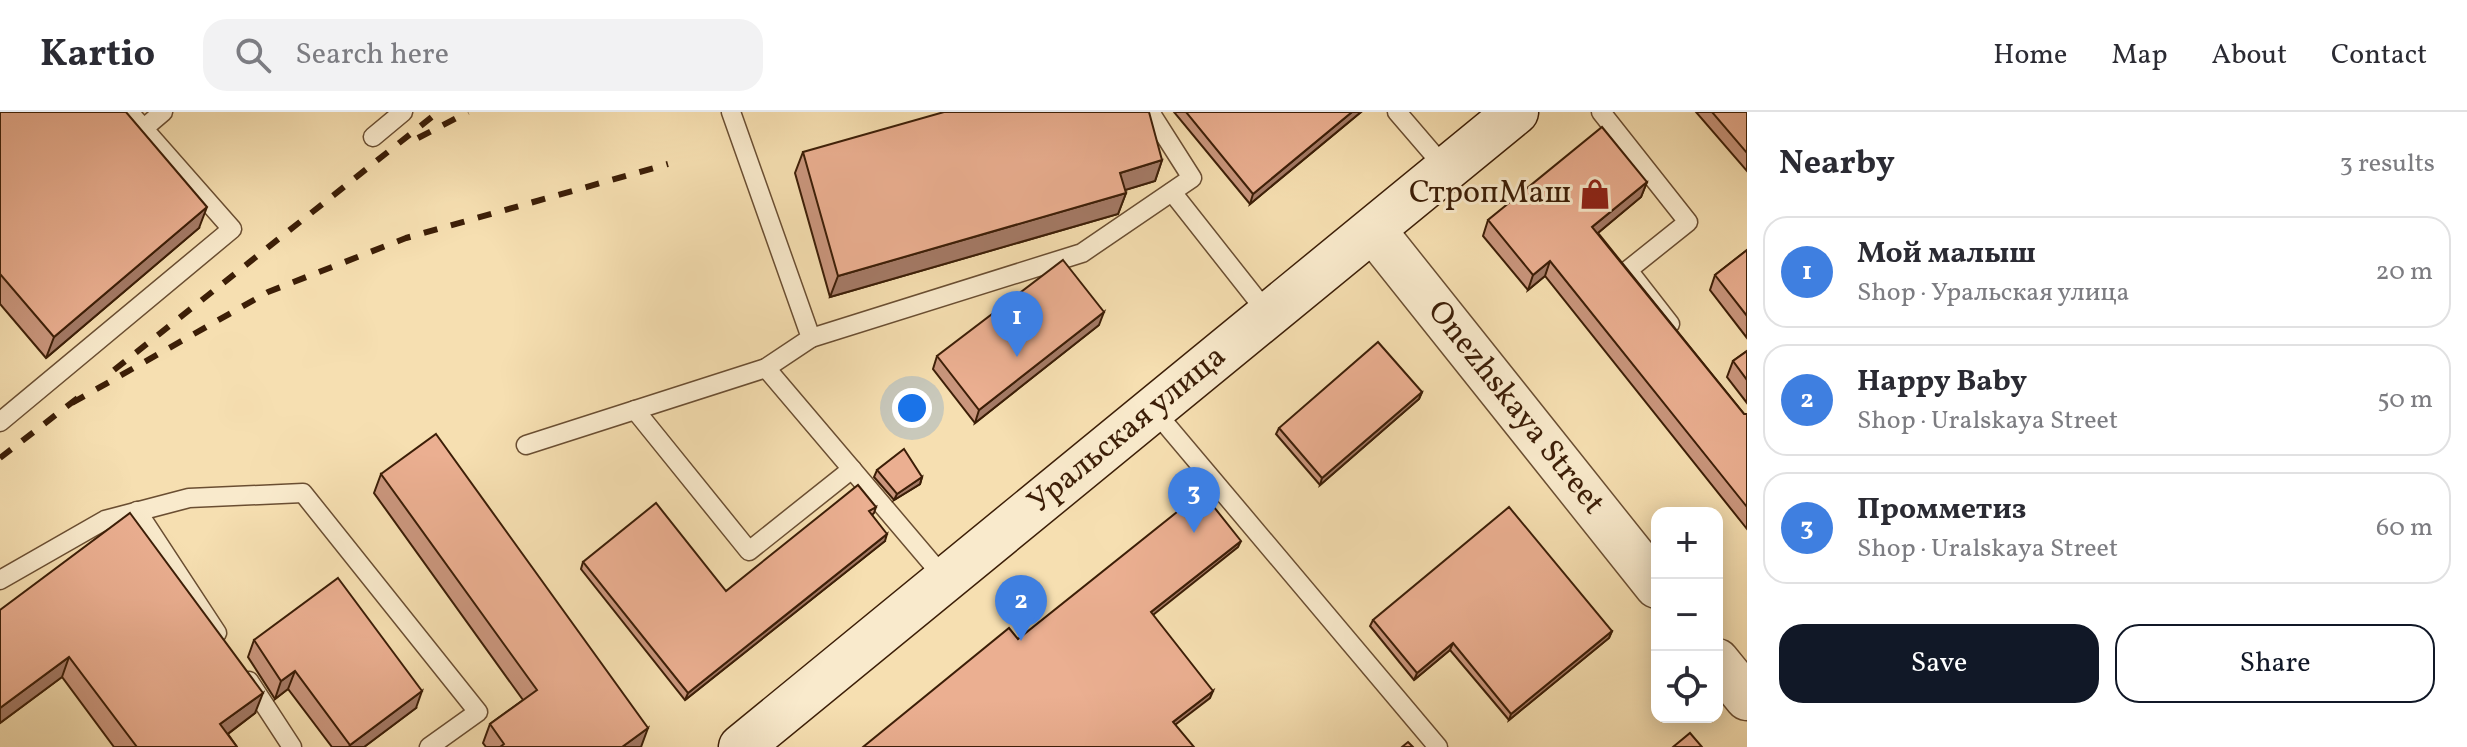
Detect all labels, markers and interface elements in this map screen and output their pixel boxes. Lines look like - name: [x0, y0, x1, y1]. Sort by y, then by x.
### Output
- search box: [203, 19, 763, 91]
- text: Kartio: [40, 29, 155, 82]
- icon: search: [231, 33, 275, 77]
- text: Search here: [295, 34, 449, 76]
- text: Home: [1993, 36, 2067, 75]
- text: Map: [2111, 36, 2167, 75]
- text: About: [2211, 36, 2287, 75]
- text: Contact: [2331, 36, 2427, 75]
- text: Nearby: [1779, 141, 1895, 188]
- text: 3 results: [2339, 146, 2435, 182]
- place label: СтропМаш: [1409, 172, 1571, 216]
- shop icon: СтропМаш: [1578, 177, 1612, 211]
- text: Мой малыш: [1857, 233, 2036, 275]
- text: 1: [1802, 254, 1812, 290]
- text: 20 m: [2375, 254, 2433, 290]
- text: Shop · Уральская улица: [1857, 275, 2130, 311]
- pin: 1: [991, 291, 1043, 357]
- street label: Onezhskaya Street: [1416, 292, 1614, 525]
- street label: Уральская улица: [1019, 336, 1236, 525]
- text: Happy Baby: [1857, 361, 2027, 403]
- text: 2: [1800, 382, 1814, 418]
- text: 50 m: [2377, 382, 2433, 418]
- your location: [892, 388, 932, 428]
- text: Shop · Uralskaya Street: [1857, 403, 2118, 439]
- pin: 3: [1168, 467, 1220, 533]
- text: Промметиз: [1857, 489, 2026, 531]
- map controls: [1651, 507, 1723, 723]
- button: +: [1651, 507, 1723, 579]
- text: 3: [1800, 510, 1814, 546]
- text: 60 m: [2376, 510, 2433, 546]
- text: Shop · Uralskaya Street: [1857, 531, 2118, 567]
- pin: 2: [995, 575, 1047, 641]
- button: −: [1651, 579, 1723, 651]
- button: Save: [1779, 624, 2099, 703]
- button: Share: [2115, 624, 2435, 703]
- button: locate: [1651, 651, 1723, 723]

